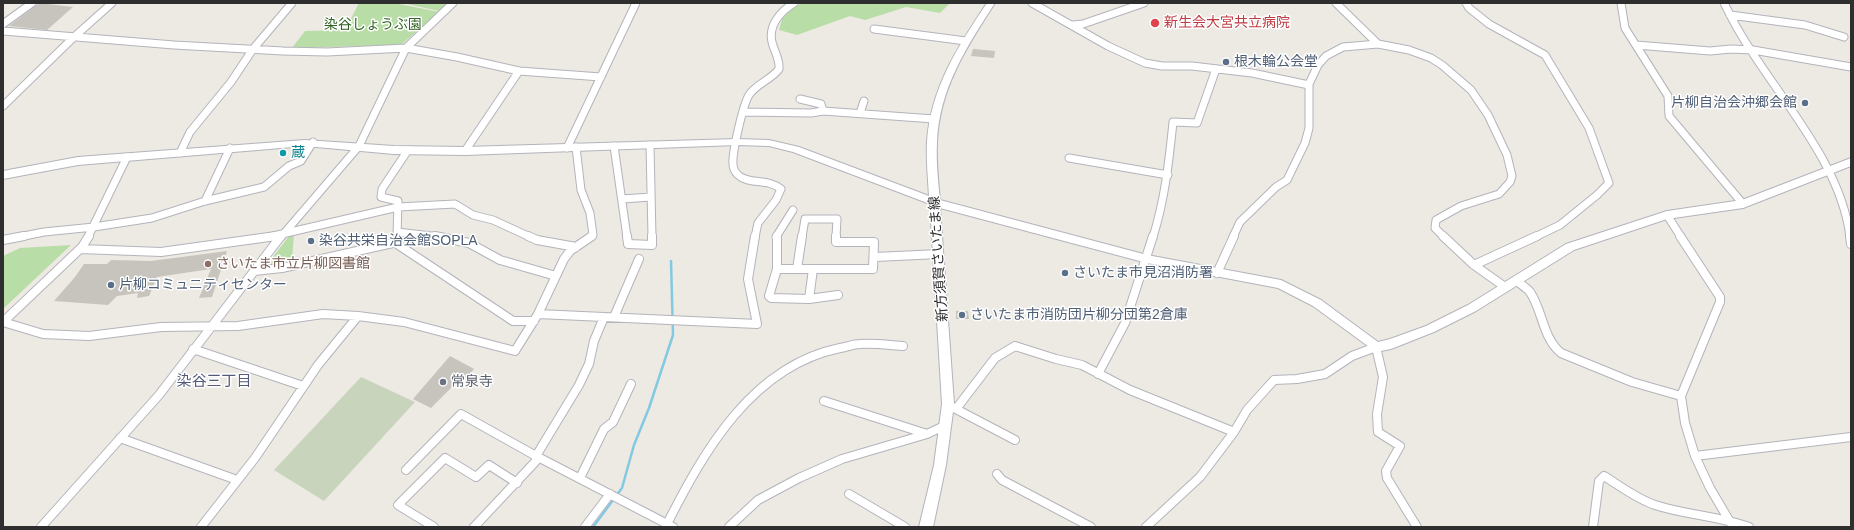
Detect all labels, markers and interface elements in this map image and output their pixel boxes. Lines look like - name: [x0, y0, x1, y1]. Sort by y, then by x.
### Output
- place label: 新生会大宮共立病院: [1164, 15, 1290, 31]
- park label: 染谷しょうぶ園: [324, 17, 422, 33]
- marker: 新生会大宮共立病院: [1149, 17, 1161, 29]
- place label: 根木輪公会堂: [1234, 54, 1318, 70]
- marker: 根木輪公会堂: [1221, 57, 1231, 67]
- place label: 片柳自治会沖郷会館: [1671, 95, 1797, 111]
- marker: 片柳自治会沖郷会館: [1800, 98, 1810, 108]
- place label: 蔵: [291, 145, 305, 161]
- marker: 蔵: [278, 148, 288, 158]
- street label: 新方須賀さいたま線: [926, 196, 952, 322]
- place label: 染谷共栄自治会館SOPLA: [319, 233, 478, 249]
- marker: 染谷共栄自治会館SOPLA: [306, 236, 316, 246]
- place label: さいたま市立片柳図書館: [216, 256, 370, 272]
- marker: さいたま市立片柳図書館: [203, 259, 213, 269]
- place label: さいたま市見沼消防署: [1073, 265, 1213, 281]
- marker: さいたま市見沼消防署: [1060, 268, 1070, 278]
- place label: 片柳コミュニティセンター: [119, 277, 287, 293]
- marker: 片柳コミュニティセンター: [106, 280, 116, 290]
- place label: さいたま市消防団片柳分団第2倉庫: [970, 307, 1188, 323]
- marker: さいたま市消防団片柳分団第2倉庫: [957, 310, 967, 320]
- district label: 染谷三丁目: [177, 373, 251, 391]
- place label: 常泉寺: [451, 374, 493, 390]
- marker: 常泉寺: [438, 377, 448, 387]

